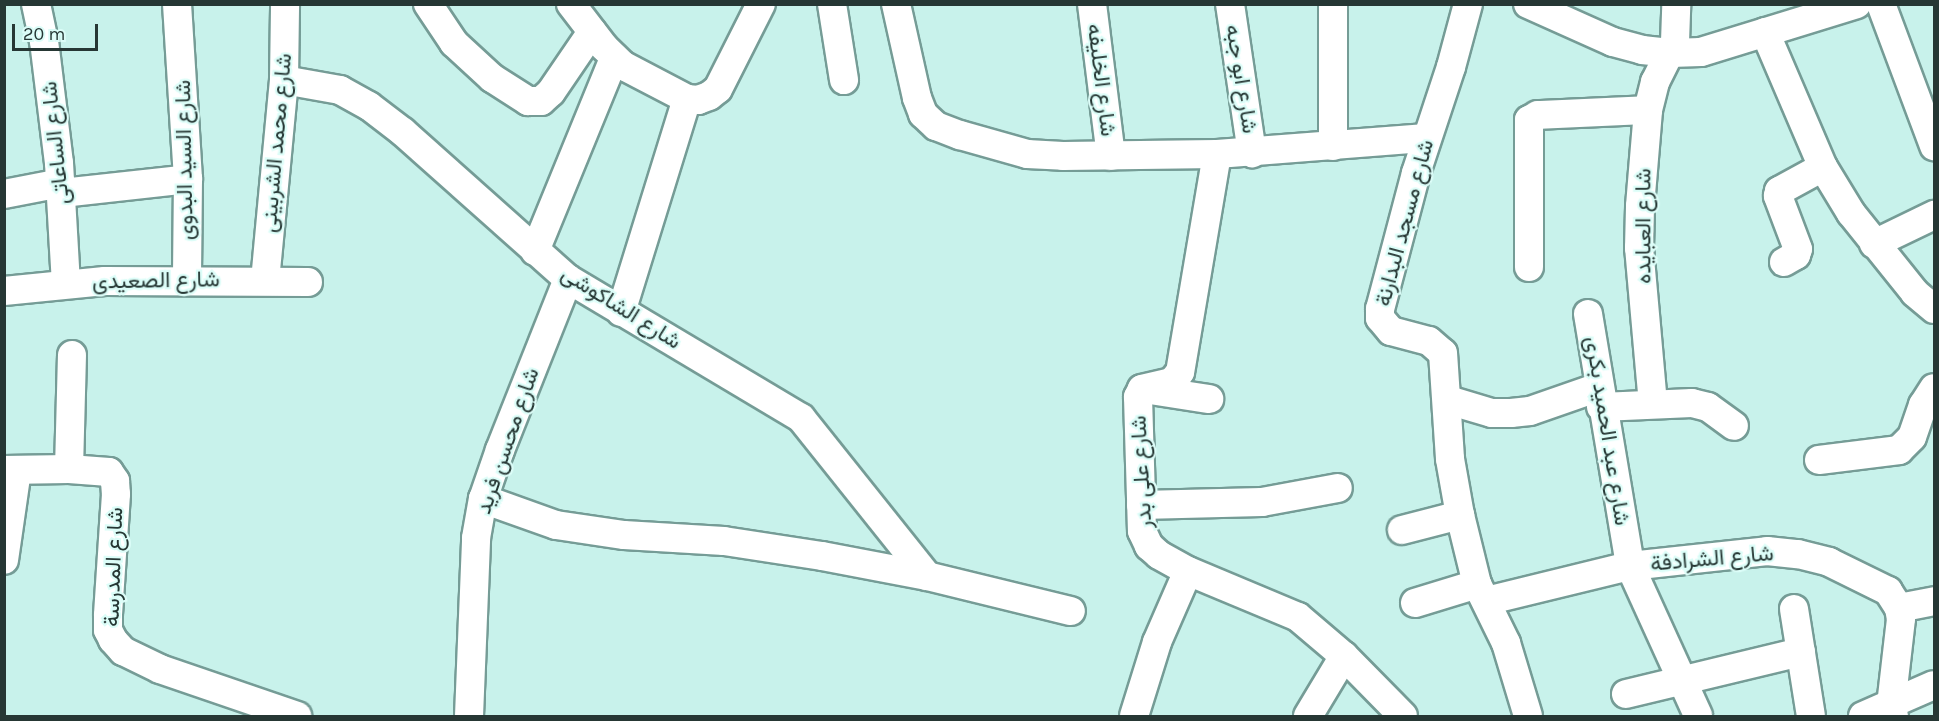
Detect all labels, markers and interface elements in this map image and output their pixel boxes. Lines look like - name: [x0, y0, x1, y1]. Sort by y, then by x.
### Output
- scale bar: [15, 12, 100, 50]
- street label: شارع الخليفه: [1081, 22, 1121, 138]
- text: 20 m: [23, 23, 65, 45]
- street label: شارع ابو جبه: [1219, 23, 1263, 135]
- street label: شارع محمد الشربينى: [256, 52, 298, 234]
- street label: شارع الساعاتى: [36, 80, 76, 206]
- street label: شارع السيد البدوى: [170, 80, 200, 240]
- street label: شارع مسجد البدارنة: [1370, 137, 1440, 309]
- street label: شارع العبايده: [1631, 168, 1657, 284]
- street label: شارع الشاكوشى: [556, 261, 686, 355]
- street label: شارع الصعيدى: [92, 267, 220, 295]
- street label: شارع عبد الحميد بكرى: [1579, 335, 1635, 527]
- street label: شارع محسن فريد: [471, 364, 545, 518]
- street label: شارع على بدر: [1126, 415, 1158, 529]
- street label: شارع المدرسة: [99, 507, 129, 627]
- street label: شارع الشرادفة: [1649, 540, 1775, 578]

